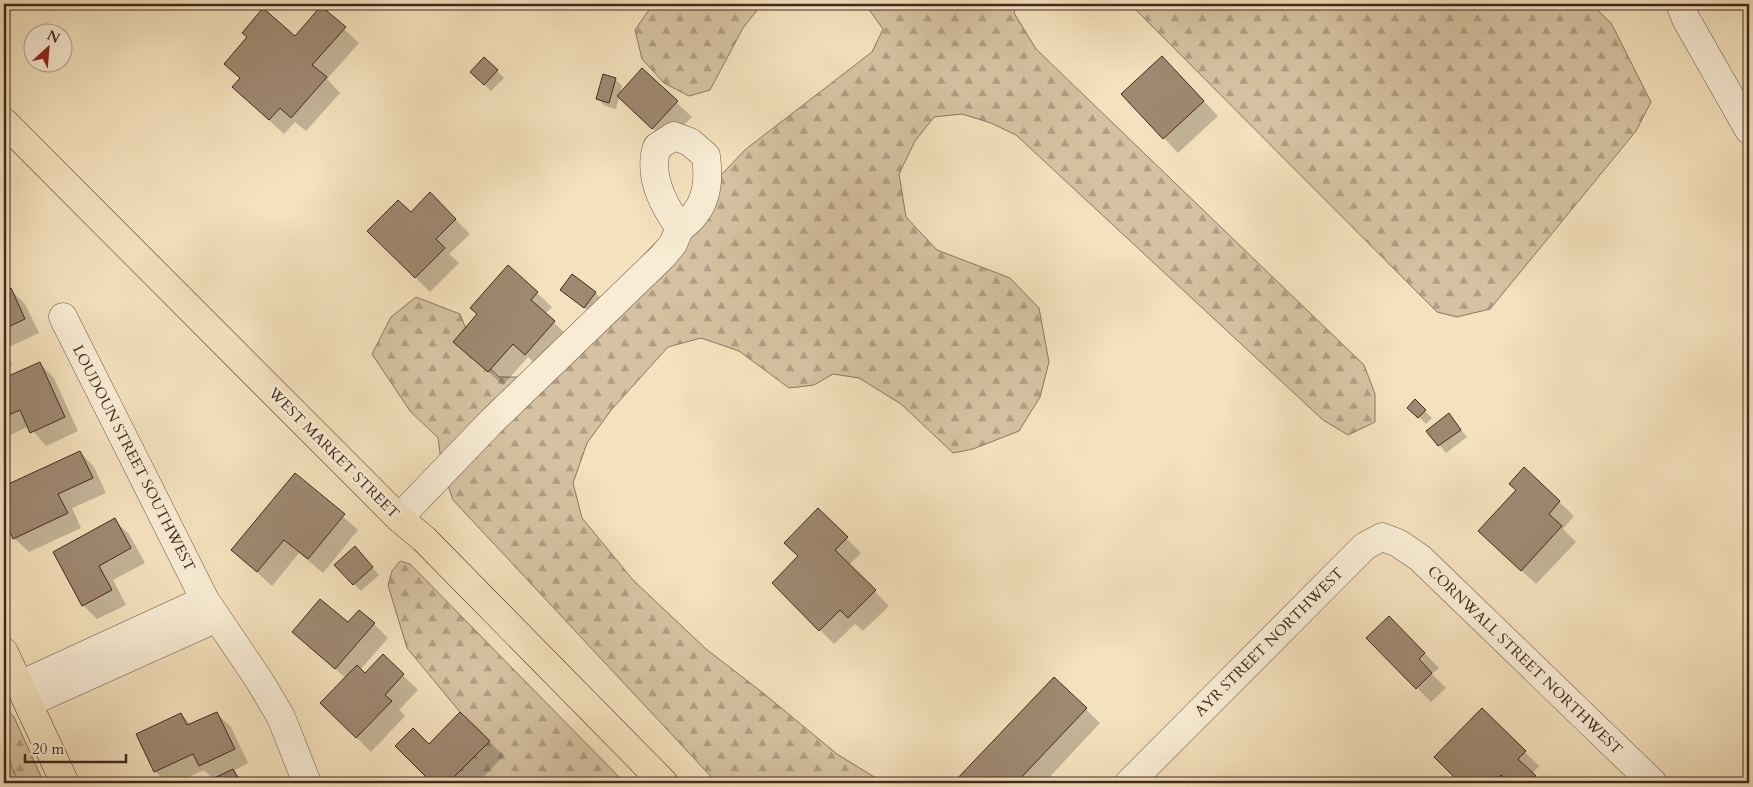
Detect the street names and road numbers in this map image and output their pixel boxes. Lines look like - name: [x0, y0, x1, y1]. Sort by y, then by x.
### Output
- street label: LOUDOUN STREET SOUTHWEST: [68, 341, 200, 575]
- street label: WEST MARKET STREET: [263, 382, 404, 523]
- street label: CORNWALL STREET NORTHWEST: [1423, 561, 1627, 759]
- street label: AYR STREET NORTHWEST: [1190, 563, 1348, 721]

